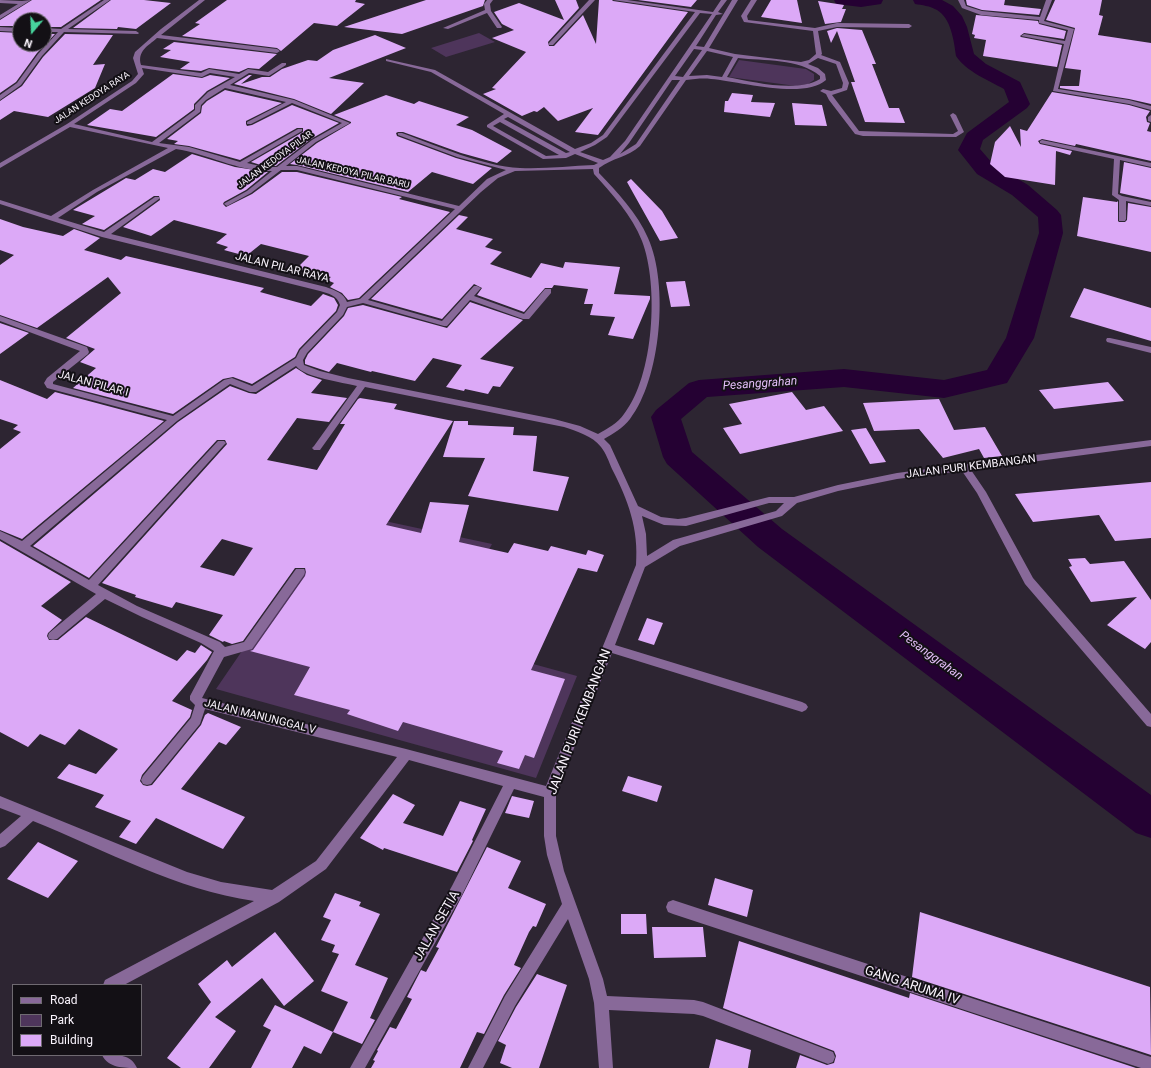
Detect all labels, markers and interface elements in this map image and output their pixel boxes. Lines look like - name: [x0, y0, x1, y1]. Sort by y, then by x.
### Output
- north arrow: [12, 12, 52, 52]
- text: N: [22, 35, 34, 50]
- street label: JALAN KEDOYA RAYA: [52, 70, 132, 126]
- street label: JALAN KEDOYA PILAR: [235, 129, 315, 191]
- street label: JALAN KEDOYA PILAR BARU: [296, 155, 410, 191]
- street label: JALAN PILAR RAYA: [234, 250, 330, 286]
- street label: JALAN PILAR I: [56, 368, 130, 400]
- water label: Pesanggrahan: [722, 374, 798, 394]
- street label: JALAN PURI KEMBANGAN: [905, 452, 1037, 482]
- water label: Pesanggrahan: [897, 628, 965, 684]
- street label: JALAN PURI KEMBANGAN: [545, 647, 615, 797]
- street label: JALAN MANUNGGAL V: [203, 697, 317, 737]
- street label: JALAN SETIA: [411, 888, 463, 964]
- street label: GANG ARUMA IV: [863, 963, 961, 1009]
- legend: [12, 984, 142, 1056]
- text: Road: [50, 993, 78, 1007]
- text: Park: [50, 1013, 74, 1027]
- text: Building: [50, 1033, 93, 1047]

